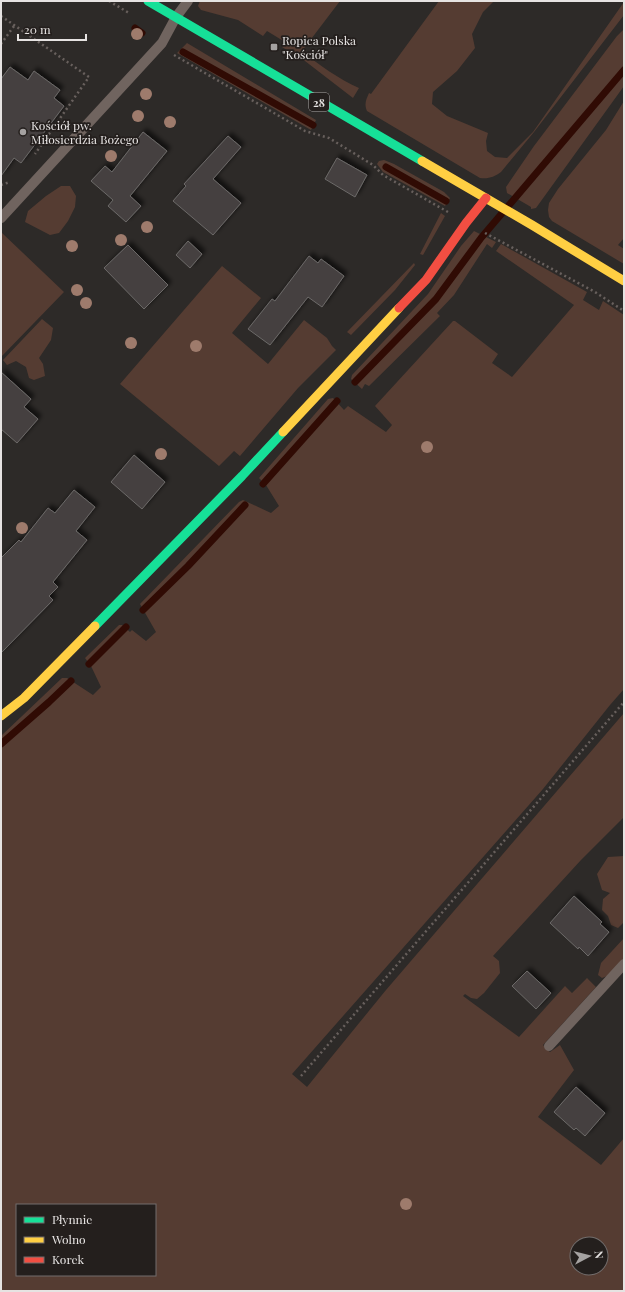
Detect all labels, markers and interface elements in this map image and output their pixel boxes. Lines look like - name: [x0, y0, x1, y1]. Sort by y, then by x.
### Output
- scale bar: [18, 16, 86, 42]
- text: 20 m: [24, 21, 51, 37]
- place label: Ropica Polska "Kościół": [282, 32, 356, 62]
- marker: Ropica Polska "Kościół": [269, 42, 279, 52]
- road number: 28: [309, 93, 329, 111]
- place label: Kościół pw. Miłosierdzia Bożego: [31, 117, 139, 147]
- marker: Kościół pw. Miłosierdzia Bożego: [18, 127, 28, 137]
- legend: [16, 1204, 156, 1276]
- text: Płynnie: [52, 1211, 92, 1227]
- text: Wolno: [51, 1231, 86, 1247]
- north arrow: [569, 1236, 609, 1276]
- text: N: [591, 1250, 607, 1260]
- text: Korek: [52, 1251, 85, 1267]

